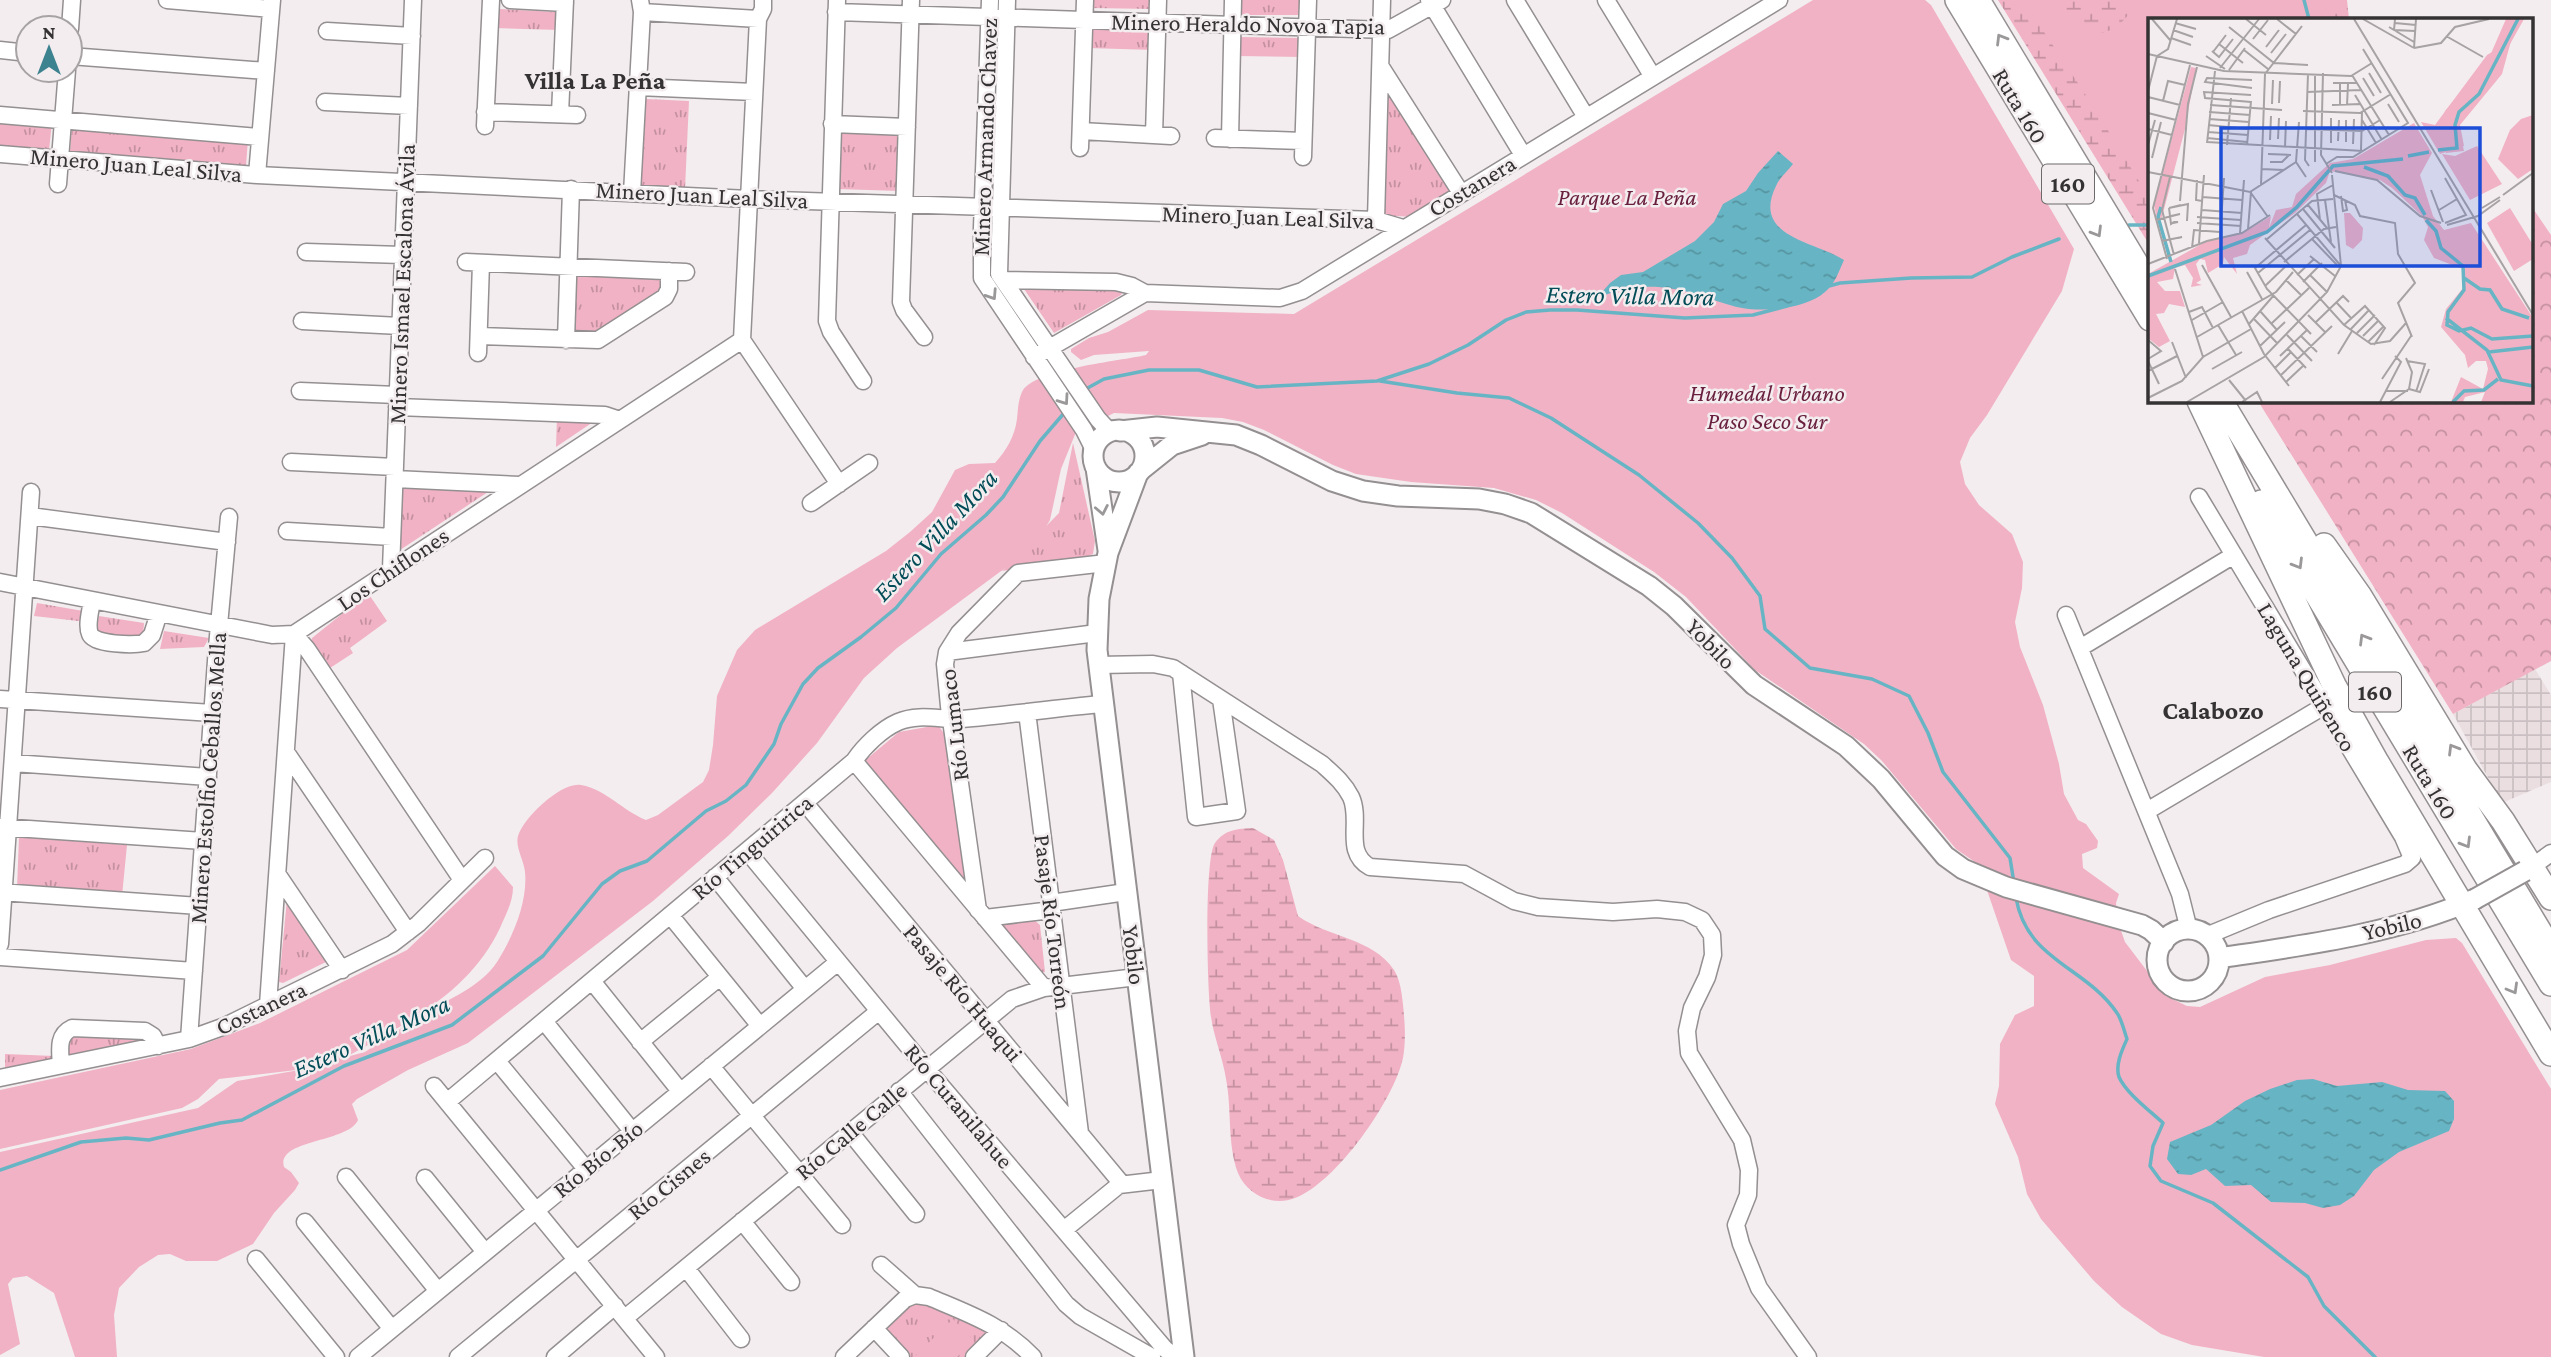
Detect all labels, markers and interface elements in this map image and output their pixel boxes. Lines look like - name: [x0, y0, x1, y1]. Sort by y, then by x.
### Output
- street label: Minero Heraldo Novoa Tapia: [1111, 8, 1385, 39]
- north arrow: [14, 14, 84, 84]
- street label: Minero Armando Chavez: [967, 17, 1002, 256]
- inset map: [2148, 18, 2534, 402]
- text: N: [43, 22, 56, 43]
- one-way arrow: [1996, 33, 2009, 46]
- street label: Ruta 160: [1988, 63, 2053, 148]
- district label: Villa La Peña: [524, 66, 666, 95]
- street label: Minero Juan Leal Silva: [29, 142, 243, 187]
- street label: Minero Ismael Escalona Ávila: [383, 143, 420, 425]
- street label: Costanera: [1423, 149, 1520, 222]
- road number: 160: [2042, 164, 2094, 204]
- street label: Minero Juan Leal Silva: [595, 175, 809, 214]
- park label: Parque La Peña: [1557, 183, 1697, 210]
- street label: Minero Juan Leal Silva: [1161, 199, 1375, 234]
- one-way arrow: [2089, 224, 2102, 237]
- water label: Estero Villa Mora: [1545, 280, 1715, 311]
- one-way arrow: [984, 287, 997, 300]
- park label: Humedal Urbano Paso Seco Sur: [1689, 379, 1845, 434]
- one-way arrow: [1056, 392, 1068, 405]
- water label: Estero Villa Mora: [867, 464, 1004, 607]
- one-way arrow: [1094, 504, 1109, 516]
- street label: Los Chiflones: [332, 521, 454, 616]
- one-way arrow: [2290, 557, 2303, 570]
- street label: Laguna Quiñenco: [2252, 597, 2363, 756]
- street label: Yobilo: [1681, 613, 1742, 675]
- street label: Minero Estolfio Ceballos Mella: [184, 631, 231, 925]
- one-way arrow: [2360, 634, 2373, 647]
- street label: Río Lumaco: [933, 667, 974, 783]
- road number: 160: [2349, 672, 2401, 712]
- district label: Calabozo: [2162, 696, 2264, 725]
- street label: Ruta 160: [2398, 739, 2463, 824]
- one-way arrow: [2449, 743, 2462, 756]
- street label: Río Tinguiririca: [686, 788, 818, 905]
- street label: Pasaje Río Torreón: [1029, 833, 1078, 1011]
- one-way arrow: [2458, 835, 2471, 848]
- street label: Yobilo: [2360, 906, 2424, 945]
- street label: Pasaje Río Huaqui: [898, 918, 1029, 1067]
- street label: Yobilo: [1117, 924, 1152, 986]
- street label: Costanera: [211, 975, 310, 1040]
- one-way arrow: [2505, 982, 2518, 995]
- water label: Estero Villa Mora: [288, 989, 454, 1084]
- street label: Río Curanilahue: [899, 1038, 1019, 1174]
- street label: Río Calle Calle: [789, 1076, 912, 1185]
- street label: Río Bío-Bío: [547, 1114, 648, 1203]
- street label: Río Cisnes: [622, 1142, 716, 1225]

